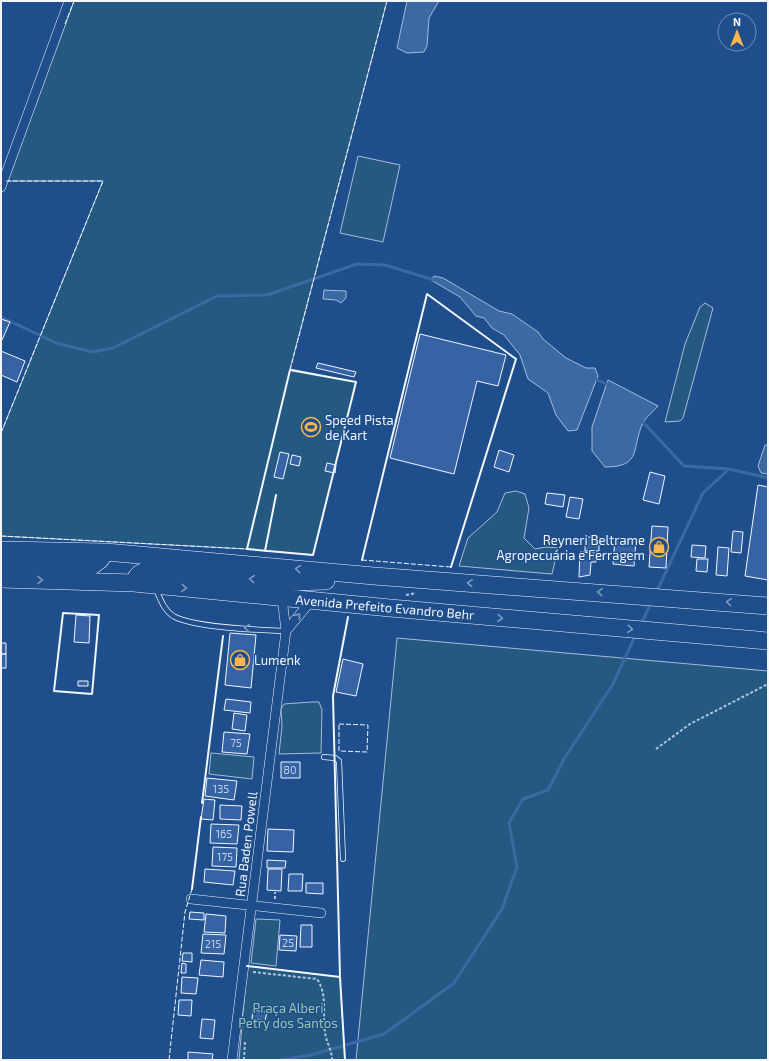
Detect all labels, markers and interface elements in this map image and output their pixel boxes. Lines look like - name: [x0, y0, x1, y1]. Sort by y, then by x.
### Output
- north arrow: [717, 12, 757, 52]
- text: N: [733, 15, 741, 28]
- place label: Speed Pista de Kart: [325, 412, 394, 443]
- sports icon: Speed Pista de Kart: [300, 416, 322, 438]
- place label: Reyneri Beltrame Agropecuária e Ferragem: [497, 532, 645, 563]
- shop icon: Reyneri Beltrame Agropecuária e Ferragem: [648, 536, 670, 558]
- one-way arrow: [295, 565, 301, 574]
- one-way arrow: [249, 574, 255, 583]
- one-way arrow: [37, 576, 43, 584]
- one-way arrow: [467, 579, 473, 588]
- one-way arrow: [181, 584, 187, 593]
- one-way arrow: [597, 588, 603, 597]
- street label: Avenida Prefeito Evandro Behr: [295, 591, 475, 623]
- one-way arrow: [726, 598, 732, 607]
- one-way arrow: [497, 613, 503, 622]
- one-way arrow: [294, 614, 301, 621]
- one-way arrow: [244, 624, 250, 633]
- one-way arrow: [627, 624, 633, 633]
- shop icon: Lumenk: [229, 649, 251, 671]
- place label: Lumenk: [254, 652, 301, 668]
- house number: 75: [230, 736, 242, 749]
- house number: 80: [283, 763, 297, 776]
- house number: 135: [213, 782, 229, 795]
- street label: Rua Baden Powell: [232, 790, 260, 898]
- house number: 165: [216, 827, 232, 840]
- house number: 175: [217, 850, 233, 863]
- house number: 25: [282, 936, 294, 949]
- house number: 215: [205, 937, 221, 950]
- park label: Praça Alberi Petry dos Santos: [238, 1000, 338, 1031]

